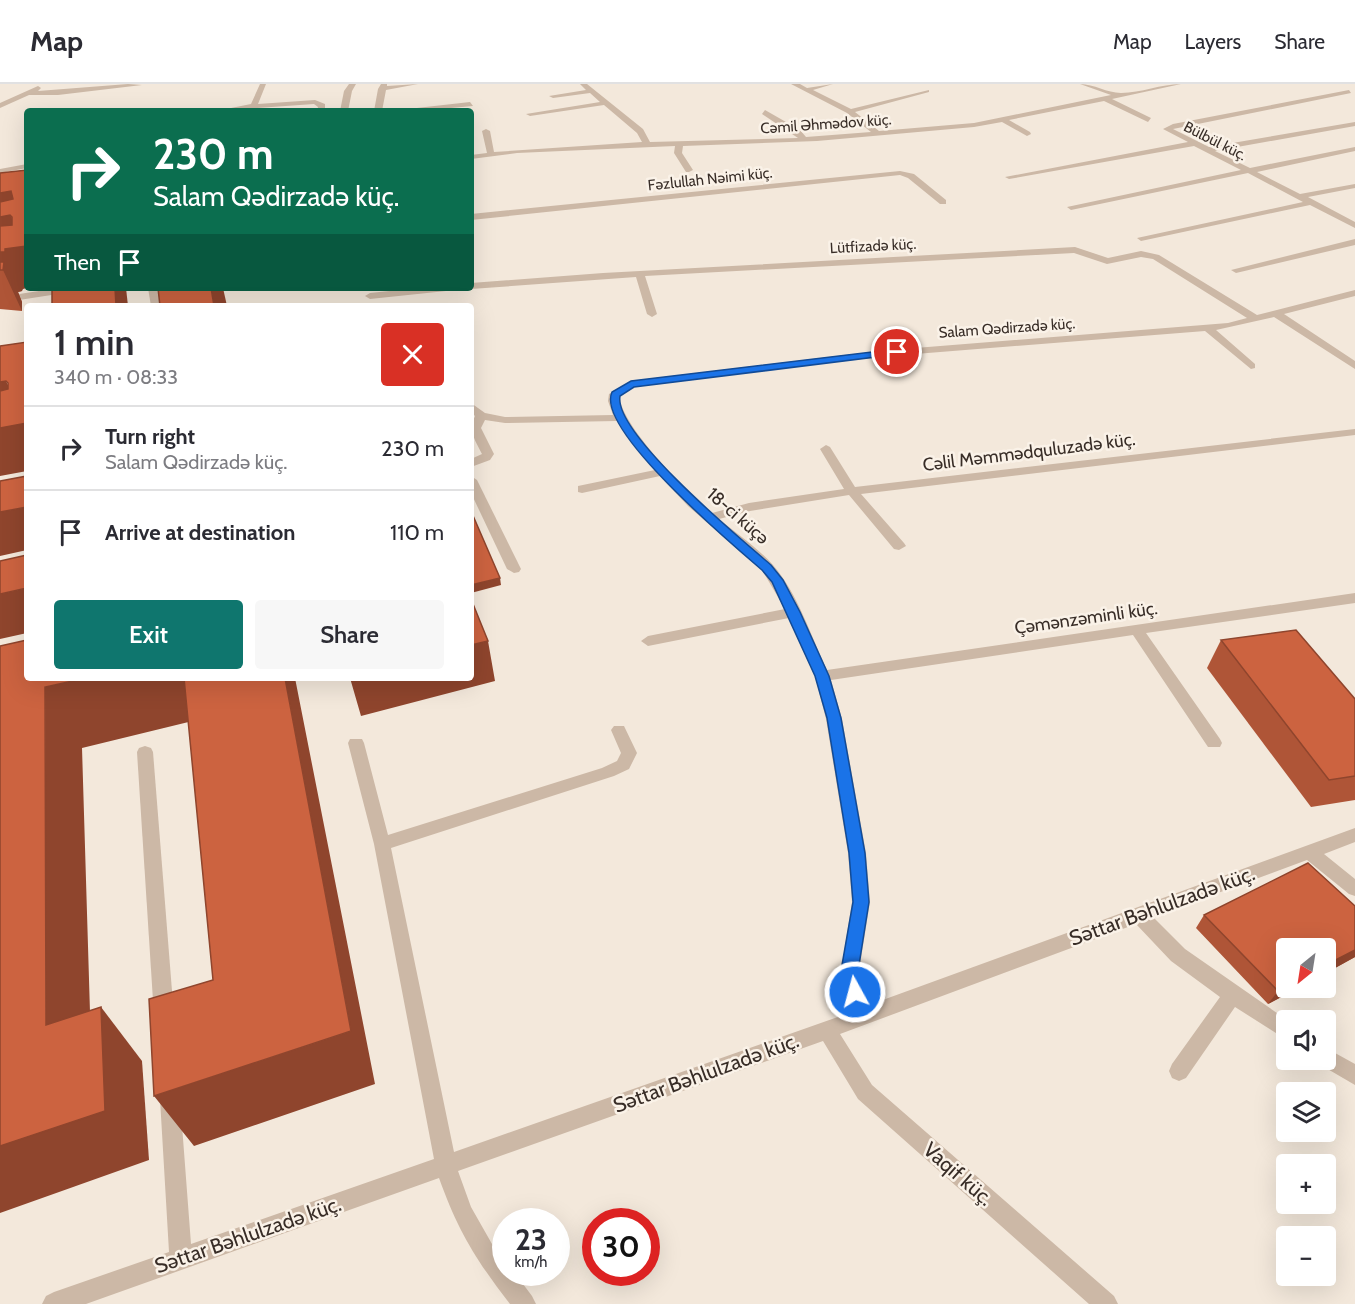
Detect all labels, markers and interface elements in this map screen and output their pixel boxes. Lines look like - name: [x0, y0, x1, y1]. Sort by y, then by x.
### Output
- text: Map: [30, 24, 83, 58]
- text: Map: [1113, 29, 1152, 54]
- text: Layers: [1185, 29, 1241, 54]
- text: Share: [1274, 29, 1325, 54]
- street label: Cəmil Əhmədov küç.: [760, 110, 892, 138]
- street label: Bülbül küç.: [1181, 118, 1249, 164]
- text: 230 m: [153, 128, 273, 180]
- icon: right: [54, 132, 132, 210]
- street label: Fəzlullah Nəimi küç.: [647, 163, 773, 195]
- text: Salam Qədirzadə küç.: [153, 180, 399, 213]
- street label: Lütfizadə küç.: [829, 235, 917, 257]
- icon: arrive: [113, 246, 146, 279]
- text: Then: [54, 249, 101, 276]
- street label: Salam Qədirzadə küç.: [938, 314, 1076, 342]
- text: 1 min: [54, 320, 134, 364]
- button: close: [381, 323, 444, 386]
- pin: [871, 326, 922, 377]
- icon: arrive: [880, 335, 913, 368]
- text: 340 m · 08:33: [54, 365, 178, 389]
- text: Turn right: [105, 423, 195, 450]
- street label: Cəlil Məmmədquluzadə küç.: [921, 428, 1137, 476]
- icon: right: [54, 432, 87, 465]
- text: 230 m: [381, 435, 444, 462]
- text: Salam Qədirzadə küç.: [105, 450, 287, 474]
- street label: 18-ci küçə: [702, 483, 774, 549]
- icon: arrive: [54, 516, 87, 549]
- text: Arrive at destination: [105, 519, 295, 546]
- text: 110 m: [390, 519, 444, 546]
- street label: Çəmənzəminli küç.: [1013, 597, 1159, 639]
- button: Exit: [54, 600, 243, 669]
- button: Share: [255, 600, 444, 669]
- street label: Səttar Bəhlulzadə küç.: [1066, 860, 1258, 951]
- north arrow: [1276, 938, 1336, 998]
- map controls: [1276, 938, 1336, 1286]
- position arrow: [823, 960, 887, 1024]
- button: sound: [1276, 1010, 1336, 1070]
- street label: Səttar Bəhlulzadə küç.: [610, 1027, 802, 1118]
- button: layers: [1276, 1082, 1336, 1142]
- street label: Vaqif küç.: [918, 1137, 998, 1211]
- button: +: [1276, 1154, 1336, 1214]
- street label: Səttar Bəhlulzadə küç.: [151, 1191, 344, 1278]
- speed limit sign: 30: [582, 1208, 660, 1286]
- text: 23: [515, 1221, 547, 1258]
- button: −: [1276, 1226, 1336, 1286]
- text: km/h: [515, 1253, 547, 1271]

